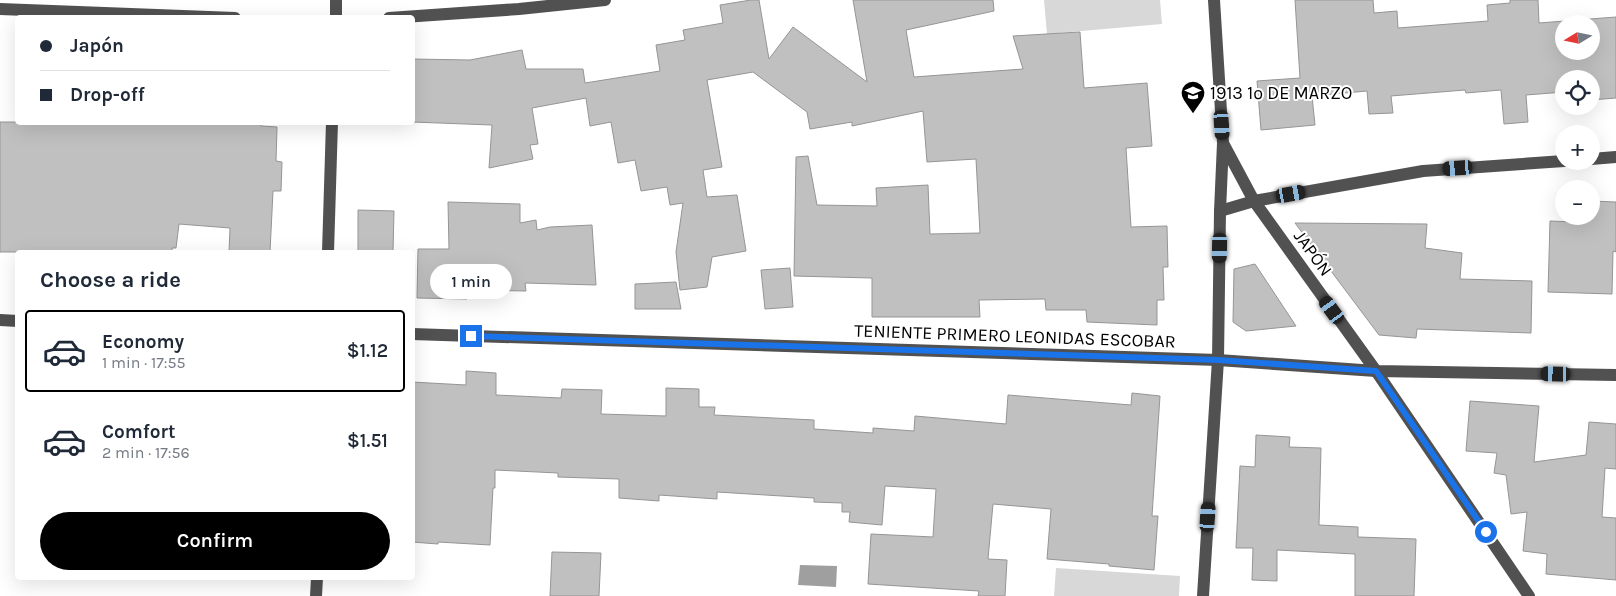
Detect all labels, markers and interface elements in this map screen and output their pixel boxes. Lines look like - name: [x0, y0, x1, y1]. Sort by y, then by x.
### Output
- north arrow: [1555, 15, 1600, 60]
- map controls: [1555, 15, 1600, 225]
- text: Japón: [70, 35, 124, 57]
- button: locate: [1555, 70, 1600, 115]
- school or university icon: 1913 1º DE MARZO: [1180, 80, 1206, 114]
- place label: 1913 1º DE MARZO: [1210, 82, 1352, 104]
- text: Drop-off: [70, 84, 145, 106]
- car: [1213, 110, 1230, 140]
- button: +: [1555, 125, 1600, 170]
- car: [1442, 159, 1473, 177]
- button: −: [1555, 180, 1600, 225]
- car: [1274, 184, 1307, 204]
- street label: JAPÓN: [1289, 225, 1338, 280]
- car: [1212, 233, 1227, 263]
- callout: 1 min: [430, 264, 512, 298]
- text: Choose a ride: [40, 267, 181, 293]
- text: 1 min: [451, 272, 491, 291]
- car: [1317, 293, 1346, 327]
- street label: TENIENTE PRIMERO LEONIDAS ESCOBAR: [854, 319, 1176, 353]
- route end: [460, 325, 482, 347]
- icon: car: [42, 329, 87, 374]
- text: Economy: [102, 331, 184, 353]
- text: $1.12: [347, 340, 388, 362]
- text: 1 min · 17:55: [102, 353, 186, 372]
- car: [1540, 366, 1571, 382]
- icon: car: [42, 419, 87, 464]
- text: Comfort: [102, 421, 176, 443]
- text: $1.51: [347, 430, 388, 452]
- text: 2 min · 17:56: [102, 443, 190, 462]
- car: [1199, 502, 1216, 532]
- button: Confirm: [40, 512, 390, 570]
- route start: [1475, 521, 1497, 543]

